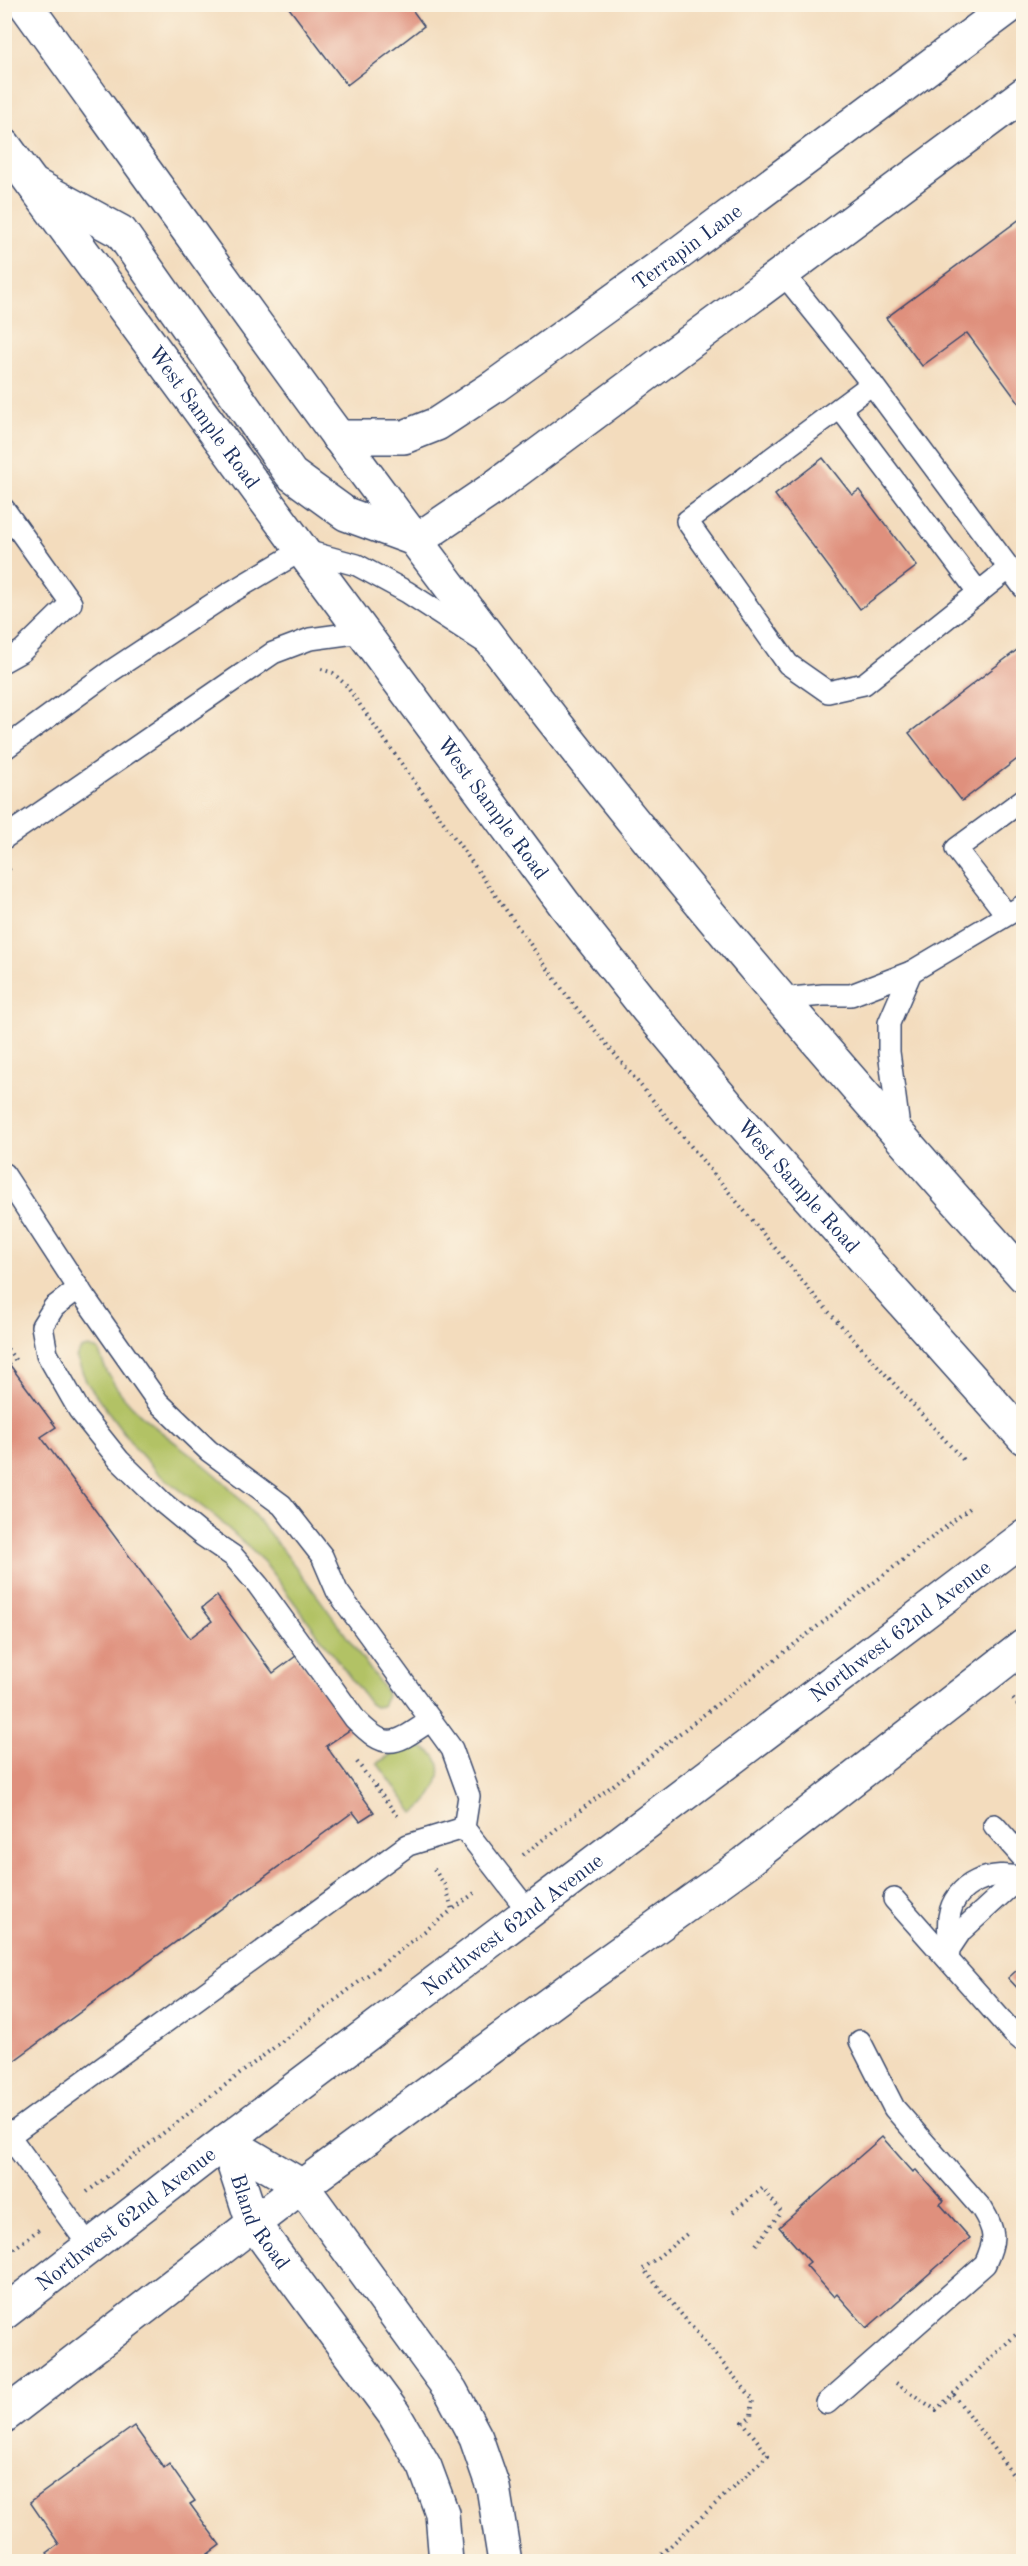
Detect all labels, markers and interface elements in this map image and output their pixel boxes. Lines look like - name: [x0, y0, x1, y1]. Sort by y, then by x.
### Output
- street label: Terrapin Lane: [629, 201, 747, 295]
- street label: West Sample Road: [144, 343, 262, 493]
- street label: West Sample Road: [433, 734, 551, 884]
- street label: West Sample Road: [733, 1116, 863, 1258]
- street label: Northwest 62nd Avenue: [806, 1557, 995, 1707]
- street label: Northwest 62nd Avenue: [419, 1850, 608, 2000]
- street label: Northwest 62nd Avenue: [33, 2144, 220, 2296]
- street label: Bland Road: [226, 2172, 293, 2274]

